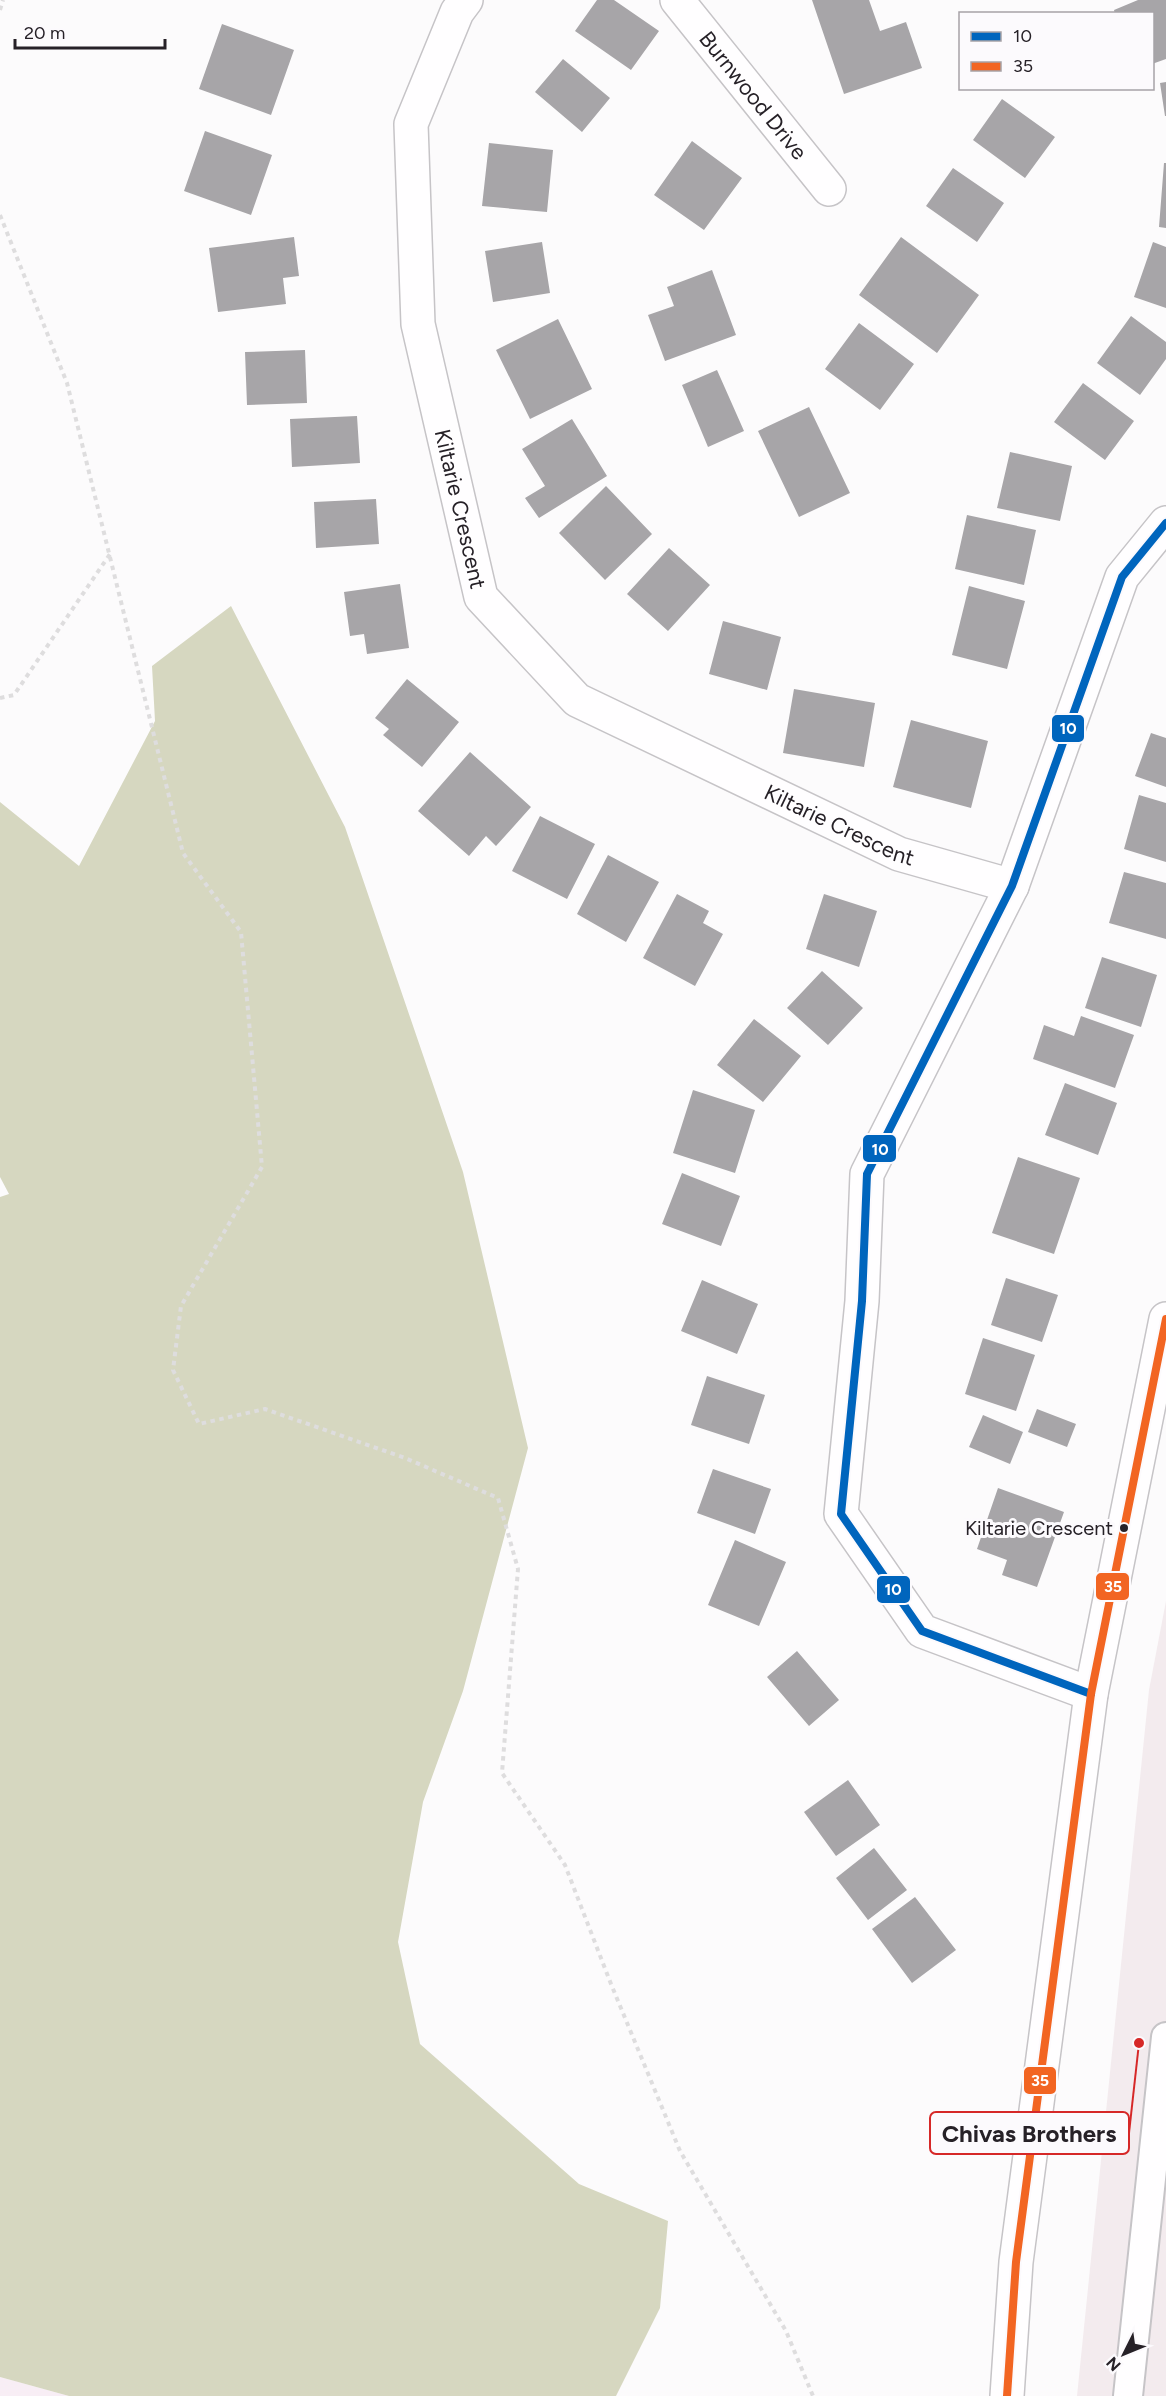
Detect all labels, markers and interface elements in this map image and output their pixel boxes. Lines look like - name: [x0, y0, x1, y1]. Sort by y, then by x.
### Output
- scale bar: [15, 12, 165, 50]
- legend: [959, 12, 1154, 90]
- text: 20 m: [24, 22, 65, 44]
- street label: Burnwood Drive: [694, 25, 813, 165]
- text: 10: [1013, 25, 1032, 47]
- text: 35: [1013, 55, 1033, 77]
- street label: Kiltarie Crescent: [429, 426, 492, 591]
- line badge: 10: [1051, 714, 1085, 743]
- text: 10: [1059, 719, 1077, 738]
- street label: Kiltarie Crescent: [760, 778, 917, 871]
- line badge: 10: [862, 1134, 897, 1163]
- text: 10: [871, 1140, 889, 1159]
- place label: Kiltarie Crescent: [965, 1516, 1113, 1540]
- marker: Kiltarie Crescent: [1118, 1522, 1130, 1534]
- line badge: 35: [1095, 1572, 1130, 1601]
- line badge: 10: [876, 1575, 911, 1604]
- text: 35: [1104, 1577, 1122, 1596]
- text: 10: [884, 1580, 902, 1599]
- line badge: 35: [1023, 2066, 1057, 2095]
- text: 35: [1031, 2071, 1049, 2090]
- callout: Chivas Brothers: [930, 2112, 1129, 2154]
- text: Chivas Brothers: [942, 2119, 1116, 2148]
- north arrow: [1094, 2324, 1154, 2384]
- text: N: [1102, 2353, 1125, 2375]

